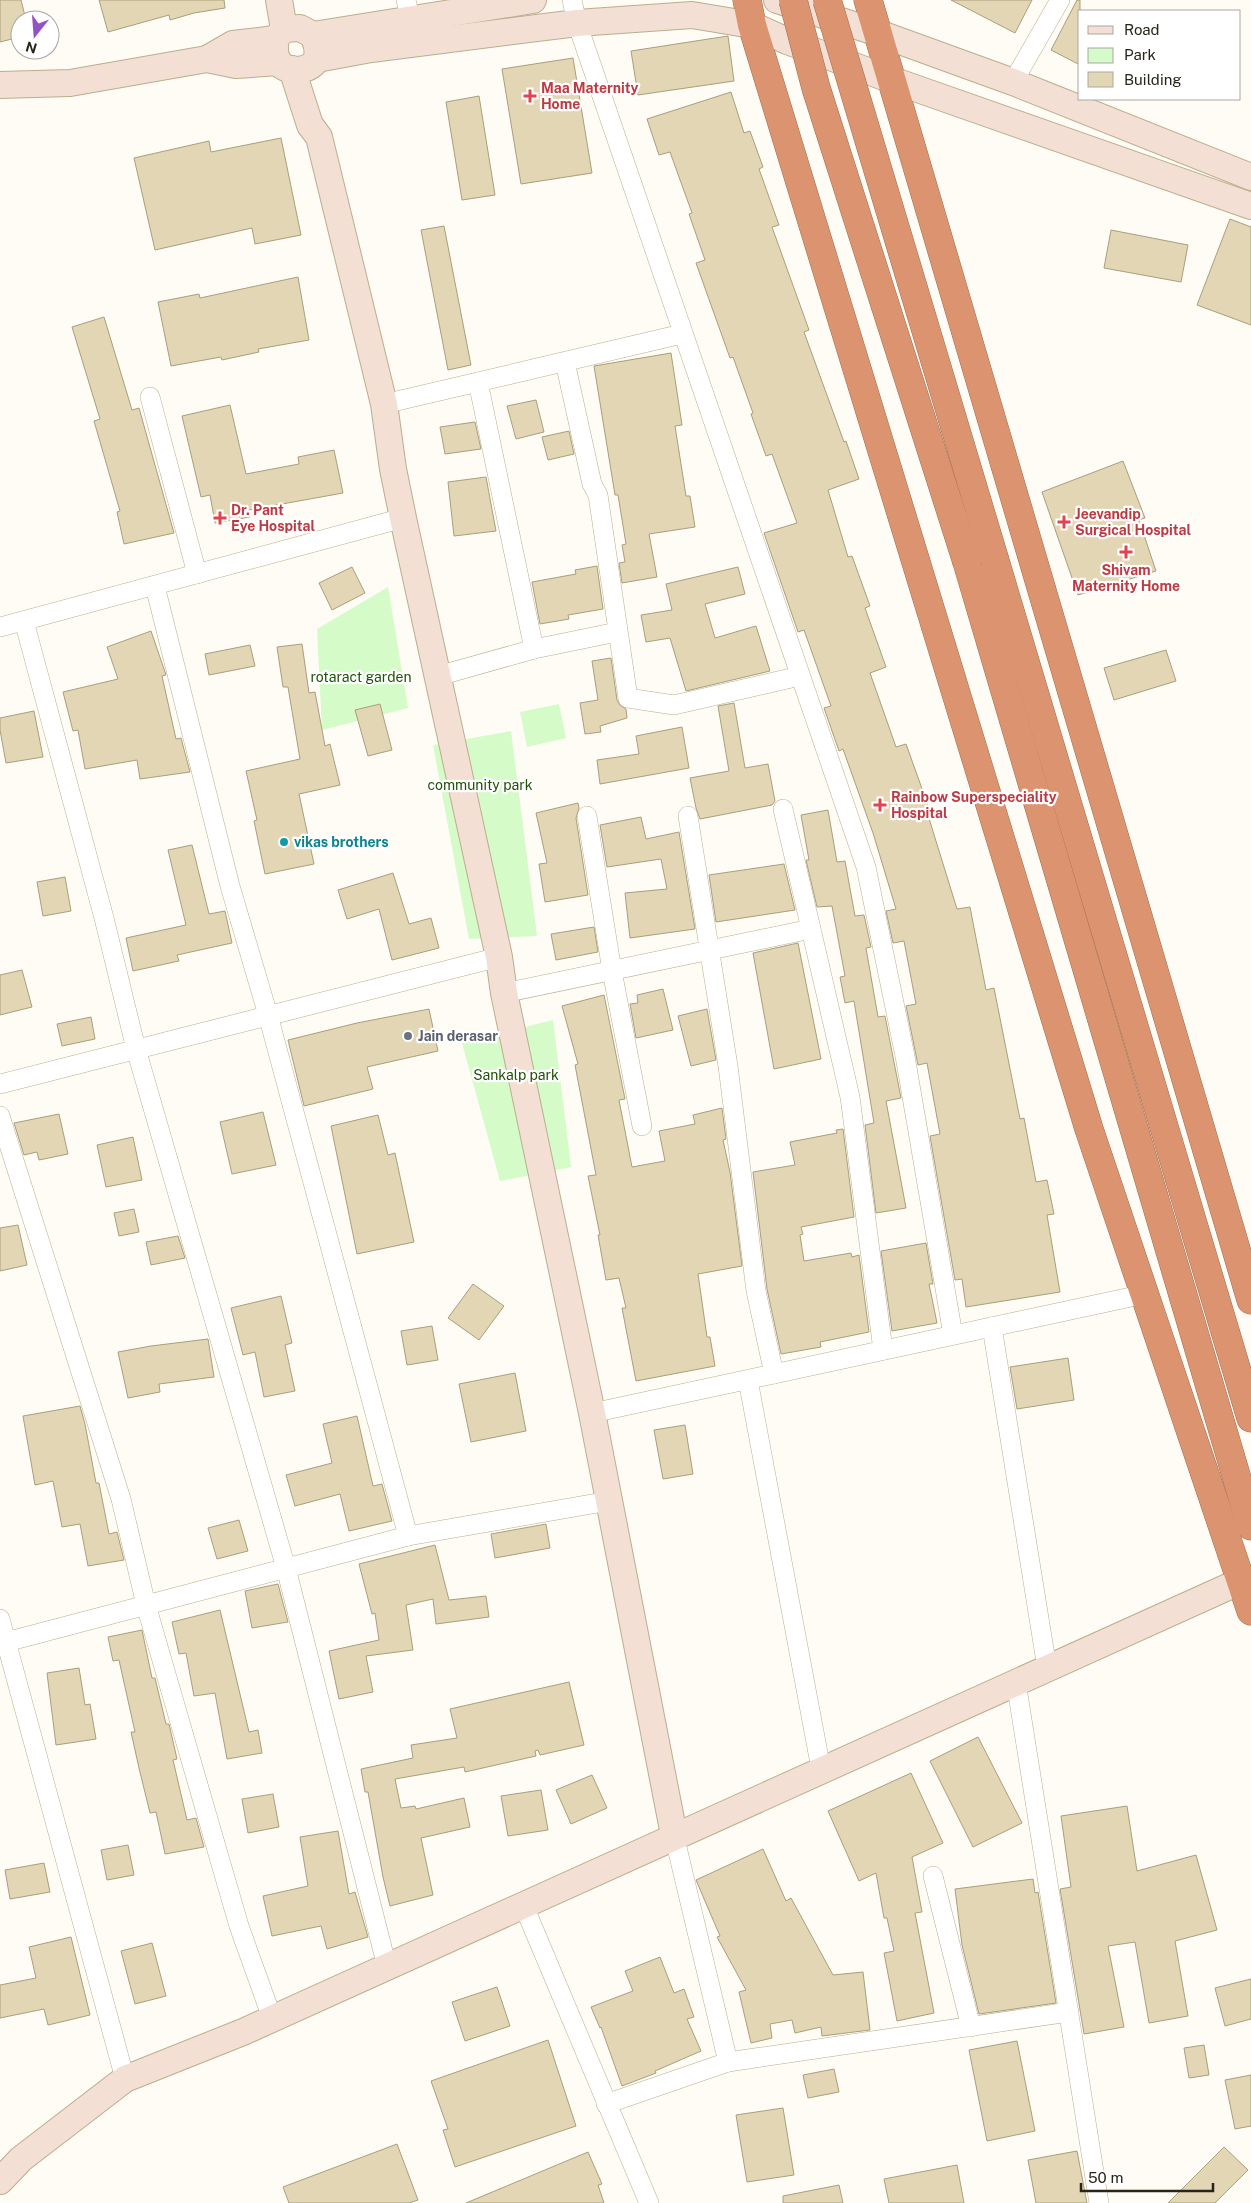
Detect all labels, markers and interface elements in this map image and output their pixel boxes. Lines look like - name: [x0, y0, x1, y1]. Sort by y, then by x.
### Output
- north arrow: [10, 10, 60, 60]
- legend: [1078, 10, 1241, 100]
- text: Road: [1124, 21, 1160, 38]
- text: N: [24, 38, 39, 57]
- text: Park: [1124, 46, 1156, 63]
- text: Building: [1124, 71, 1182, 88]
- place label: Maa Maternity Home: [541, 80, 639, 112]
- marker: Maa Maternity Home: [523, 89, 537, 103]
- place label: Dr. Pant Eye Hospital: [231, 502, 316, 534]
- place label: Jeevandip Surgical Hospital: [1075, 506, 1192, 538]
- marker: Dr. Pant Eye Hospital: [213, 511, 227, 525]
- marker: Jeevandip Surgical Hospital: [1057, 515, 1071, 529]
- marker: Shivam Maternity Home: [1119, 545, 1133, 559]
- place label: Shivam Maternity Home: [1072, 562, 1180, 594]
- park label: rotaract garden: [310, 669, 412, 685]
- park label: community park: [427, 777, 533, 793]
- place label: Rainbow Superspeciality Hospital: [891, 789, 1057, 821]
- marker: Rainbow Superspeciality Hospital: [873, 798, 887, 812]
- place label: vikas brothers: [294, 834, 389, 850]
- marker: vikas brothers: [278, 836, 290, 848]
- place label: Jain derasar: [418, 1028, 498, 1044]
- marker: Jain derasar: [402, 1030, 414, 1042]
- park label: Sankalp park: [473, 1067, 559, 1083]
- scale bar: [1081, 2160, 1214, 2192]
- text: 50 m: [1088, 2169, 1123, 2186]

